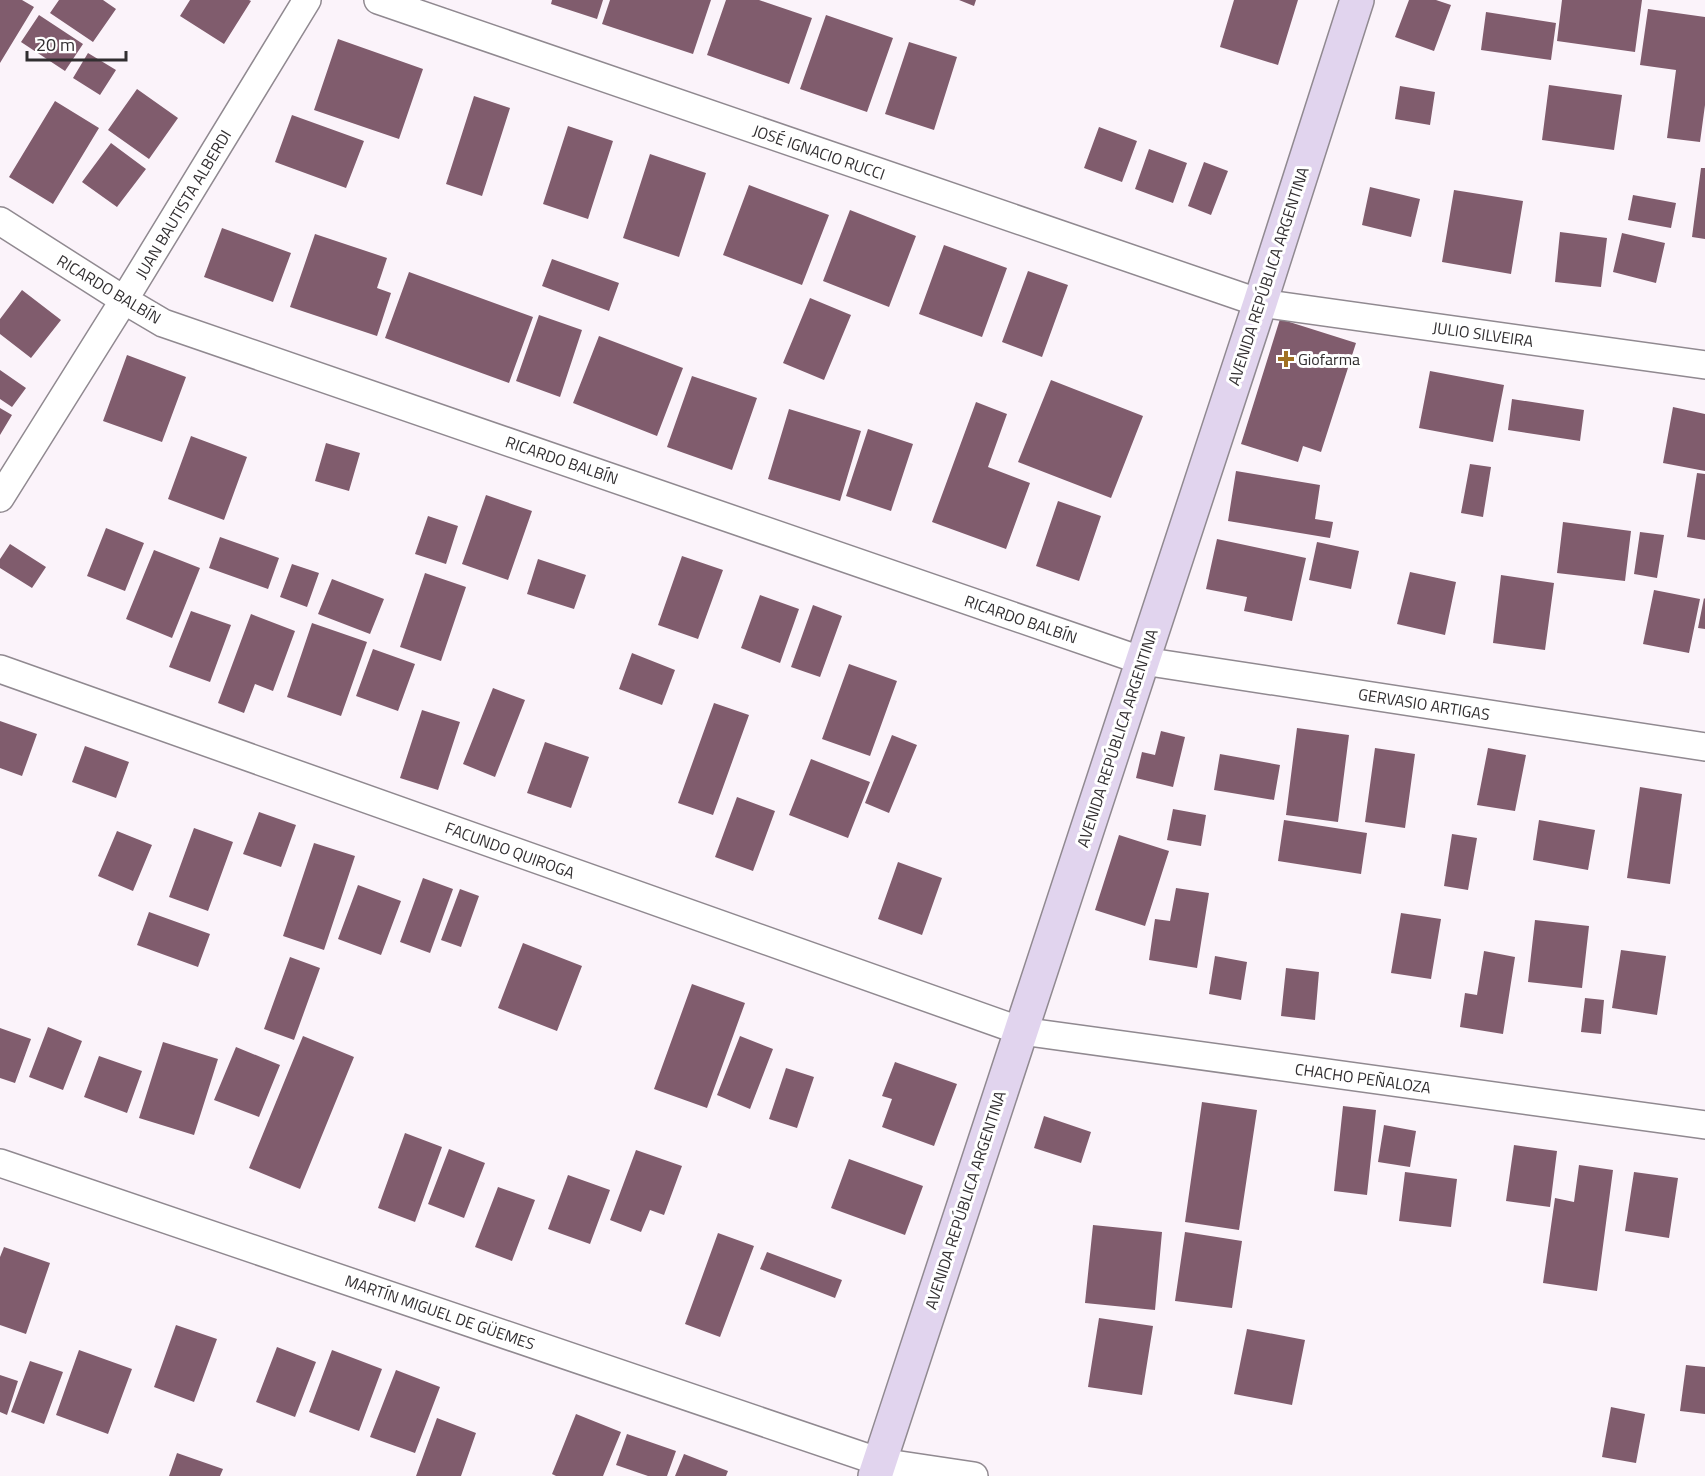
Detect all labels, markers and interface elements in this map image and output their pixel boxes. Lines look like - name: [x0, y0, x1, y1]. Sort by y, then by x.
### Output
- scale bar: [27, 24, 126, 62]
- text: 20 m: [36, 31, 75, 58]
- street label: JOSÉ IGNACIO RUCCI: [750, 118, 888, 186]
- street label: JUAN BAUTISTA ALBERDI: [129, 125, 237, 283]
- street label: AVENIDA REPÚBLICA ARGENTINA: [1221, 163, 1315, 388]
- street label: RICARDO BALBÍN: [52, 248, 166, 330]
- street label: JULIO SILVEIRA: [1431, 315, 1535, 353]
- place label: Giofarma: [1298, 347, 1360, 371]
- marker: Giofarma: [1279, 352, 1293, 366]
- street label: RICARDO BALBÍN: [502, 429, 622, 491]
- street label: RICARDO BALBÍN: [961, 588, 1081, 650]
- street label: AVENIDA REPÚBLICA ARGENTINA: [1070, 625, 1164, 850]
- street label: GERVASIO ARTIGAS: [1356, 682, 1492, 726]
- street label: FACUNDO QUIROGA: [442, 815, 578, 885]
- street label: CHACHO PEÑALOZA: [1293, 1057, 1433, 1099]
- street label: AVENIDA REPÚBLICA ARGENTINA: [918, 1087, 1012, 1312]
- street label: MARTÍN MIGUEL DE GÜEMES: [342, 1268, 538, 1356]

